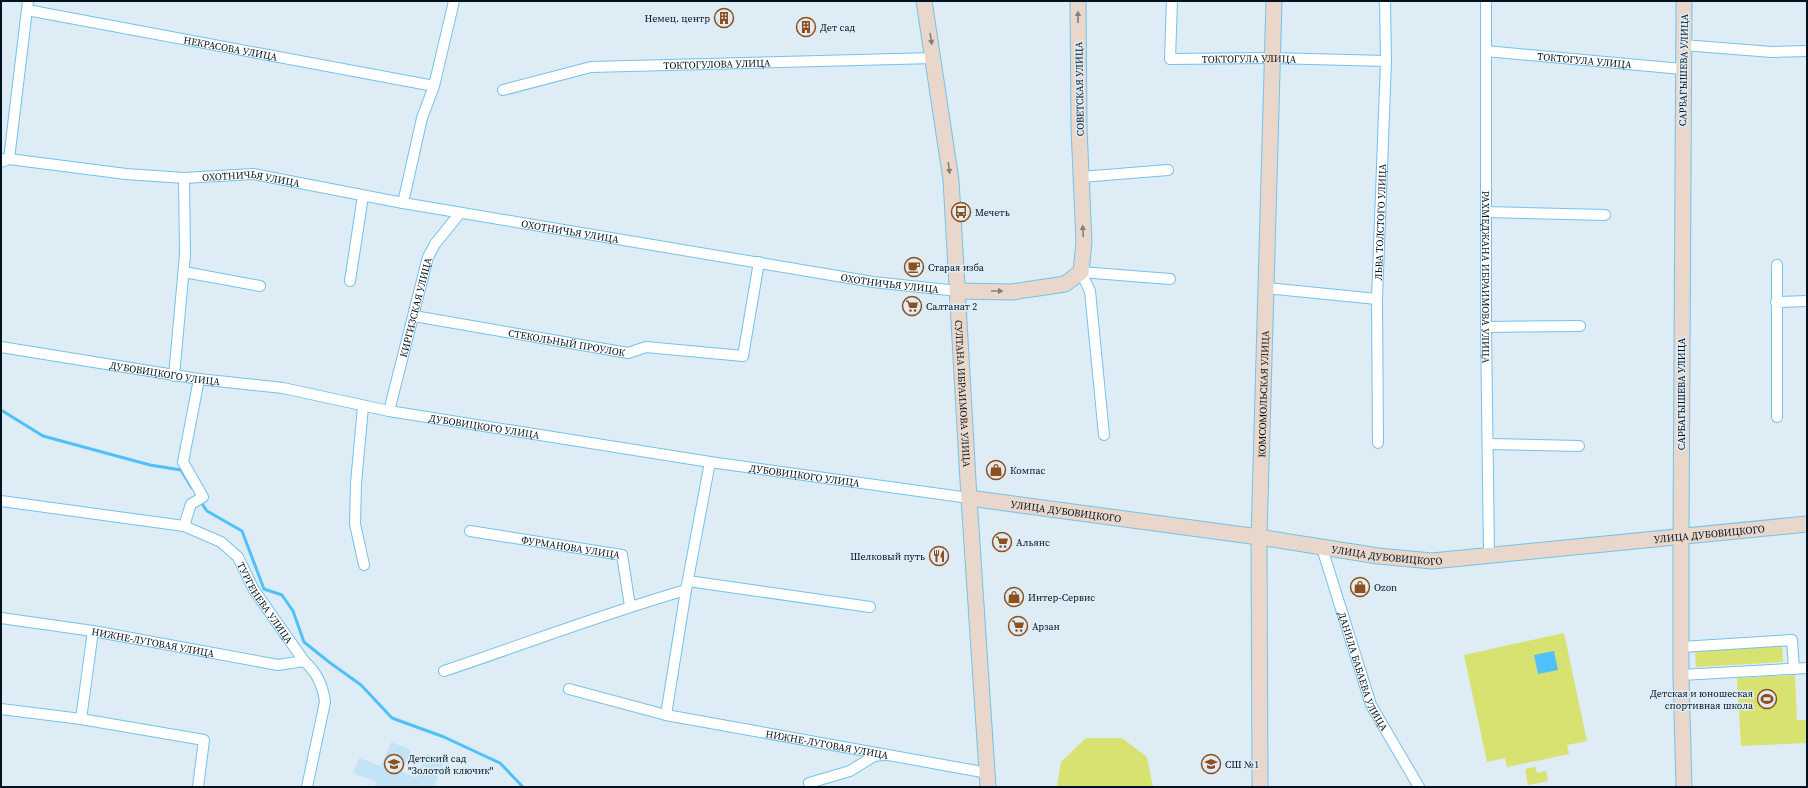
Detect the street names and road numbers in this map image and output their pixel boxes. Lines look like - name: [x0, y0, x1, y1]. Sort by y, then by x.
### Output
- street label: САРБАГЫШЕВА УЛИЦА: [1676, 13, 1691, 126]
- street label: НЕКРАСОВА УЛИЦА: [182, 33, 279, 64]
- street label: СОВЕТСКАЯ УЛИЦА: [1072, 41, 1087, 136]
- street label: ТОКТОГУЛА УЛИЦА: [1537, 50, 1633, 71]
- street label: ТОКТОГУЛА УЛИЦА: [1202, 52, 1297, 66]
- street label: ТОКТОГУЛОВА УЛИЦА: [663, 56, 771, 72]
- street label: ЛЬВА ТОЛСТОГО УЛИЦА: [1372, 163, 1389, 281]
- street label: ОХОТНИЧЬЯ УЛИЦА: [202, 168, 301, 190]
- street label: РАХМЕДЖАНА ИБРАИМОВА УЛИЦА: [1479, 191, 1492, 364]
- street label: ОХОТНИЧЬЯ УЛИЦА: [520, 217, 620, 246]
- street label: КИРГИЗСКАЯ УЛИЦА: [397, 256, 435, 359]
- street label: ОХОТНИЧЬЯ УЛИЦА: [840, 271, 940, 296]
- street label: СУЛТАНА ИБРАИМОВА УЛИЦА: [952, 320, 973, 468]
- street label: СТЕКОЛЬНЫЙ ПРОУЛОК: [507, 326, 626, 359]
- street label: КОМСОМОЛЬСКАЯ УЛИЦА: [1255, 330, 1272, 458]
- street label: САРБАГЫШЕВА УЛИЦА: [1675, 337, 1688, 450]
- street label: ДУБОВИЦКОГО УЛИЦА: [109, 359, 221, 388]
- street label: ДУБОВИЦКОГО УЛИЦА: [428, 411, 541, 442]
- street label: ДУБОВИЦКОГО УЛИЦА: [748, 462, 861, 490]
- street label: УЛИЦА ДУБОВИЦКОГО: [1010, 498, 1122, 525]
- street label: УЛИЦА ДУБОВИЦКОГО: [1653, 522, 1765, 546]
- street label: ФУРМАНОВА УЛИЦА: [520, 533, 621, 562]
- street label: УЛИЦА ДУБОВИЦКОГО: [1331, 543, 1443, 568]
- street label: ТУРГЕНЕВА УЛИЦА: [234, 560, 296, 646]
- street label: ДАНИЛА БАБАЕВА УЛИЦА: [1335, 610, 1391, 734]
- street label: НИЖНЕ-ЛУГОВАЯ УЛИЦА: [91, 625, 216, 660]
- street label: НИЖНЕ-ЛУГОВАЯ УЛИЦА: [764, 727, 890, 762]

